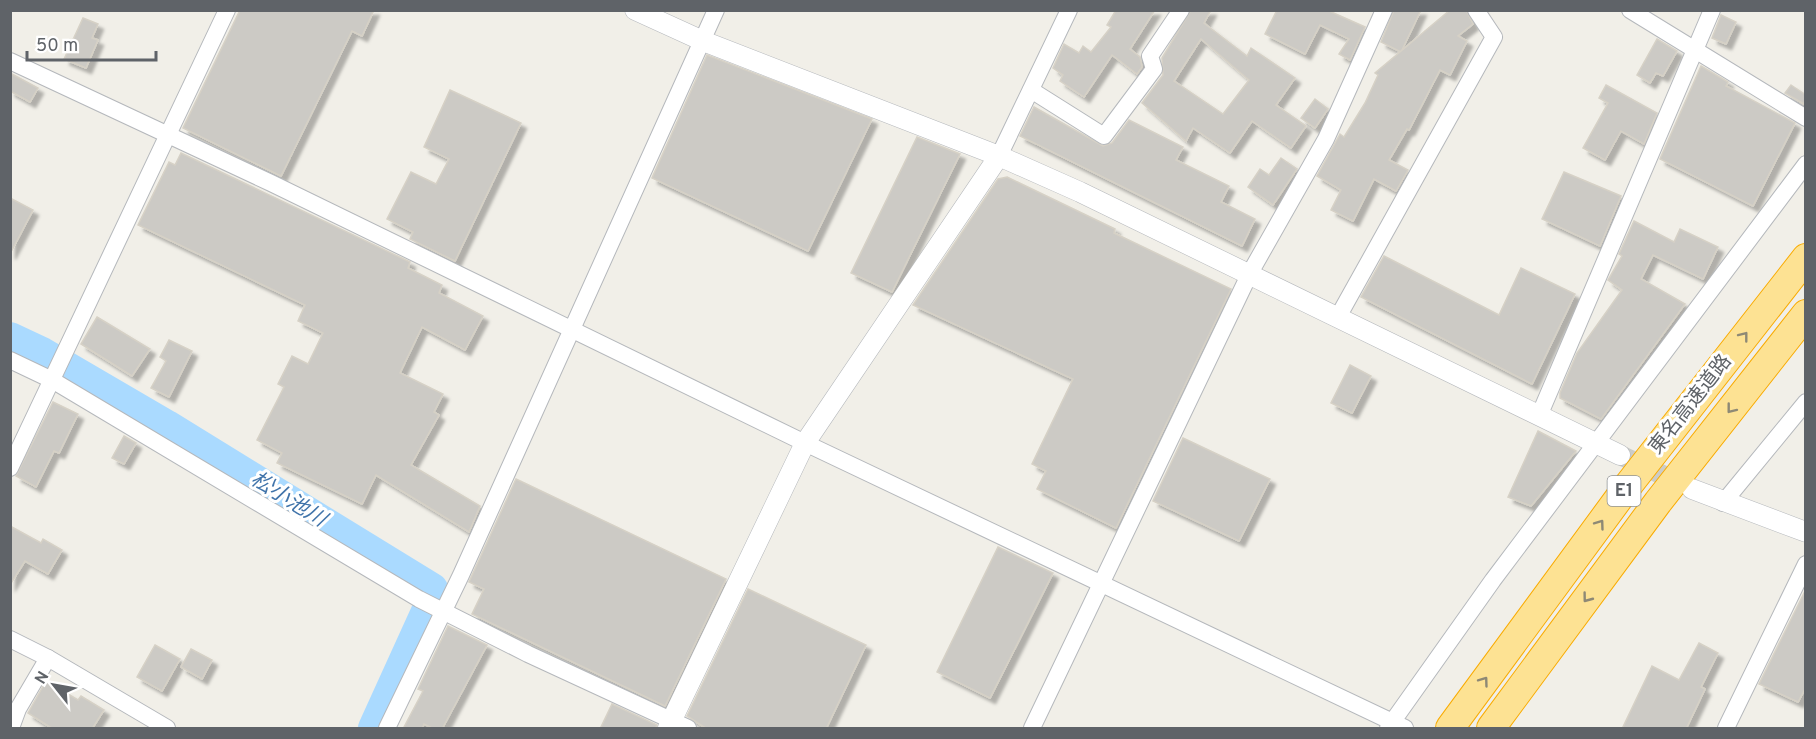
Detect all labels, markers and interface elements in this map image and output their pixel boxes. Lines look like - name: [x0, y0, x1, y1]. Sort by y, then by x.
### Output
- scale bar: [27, 24, 156, 62]
- text: 50 m: [36, 35, 78, 58]
- one-way arrow: [1737, 332, 1748, 343]
- street label: 東名高速道路: [1644, 350, 1738, 460]
- one-way arrow: [1727, 403, 1738, 414]
- water label: 松小池川: [245, 466, 332, 535]
- road number: E1: [1608, 476, 1640, 506]
- one-way arrow: [1593, 519, 1604, 530]
- one-way arrow: [1584, 592, 1595, 603]
- north arrow: [24, 655, 84, 715]
- text: N: [31, 668, 54, 688]
- one-way arrow: [1477, 676, 1488, 687]

